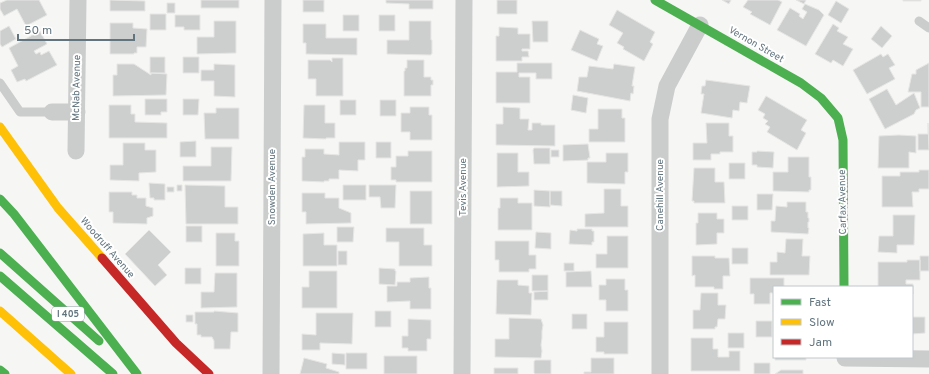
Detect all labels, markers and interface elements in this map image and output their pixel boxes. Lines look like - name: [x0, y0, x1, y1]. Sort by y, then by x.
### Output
- scale bar: [18, 16, 134, 42]
- text: 50 m: [24, 23, 52, 39]
- street label: Vernon Street: [726, 24, 786, 66]
- street label: McNab Avenue: [70, 55, 84, 121]
- street label: Snowden Avenue: [266, 149, 279, 225]
- street label: Tevis Avenue: [457, 158, 470, 216]
- street label: Canehill Avenue: [654, 159, 667, 231]
- street label: Carfax Avenue: [836, 169, 850, 235]
- street label: Woodruff Avenue: [77, 215, 137, 281]
- legend: [773, 286, 913, 358]
- text: Fast: [809, 295, 831, 311]
- road number: I 405: [52, 307, 84, 321]
- text: Slow: [809, 315, 835, 331]
- text: Jam: [809, 335, 832, 351]

